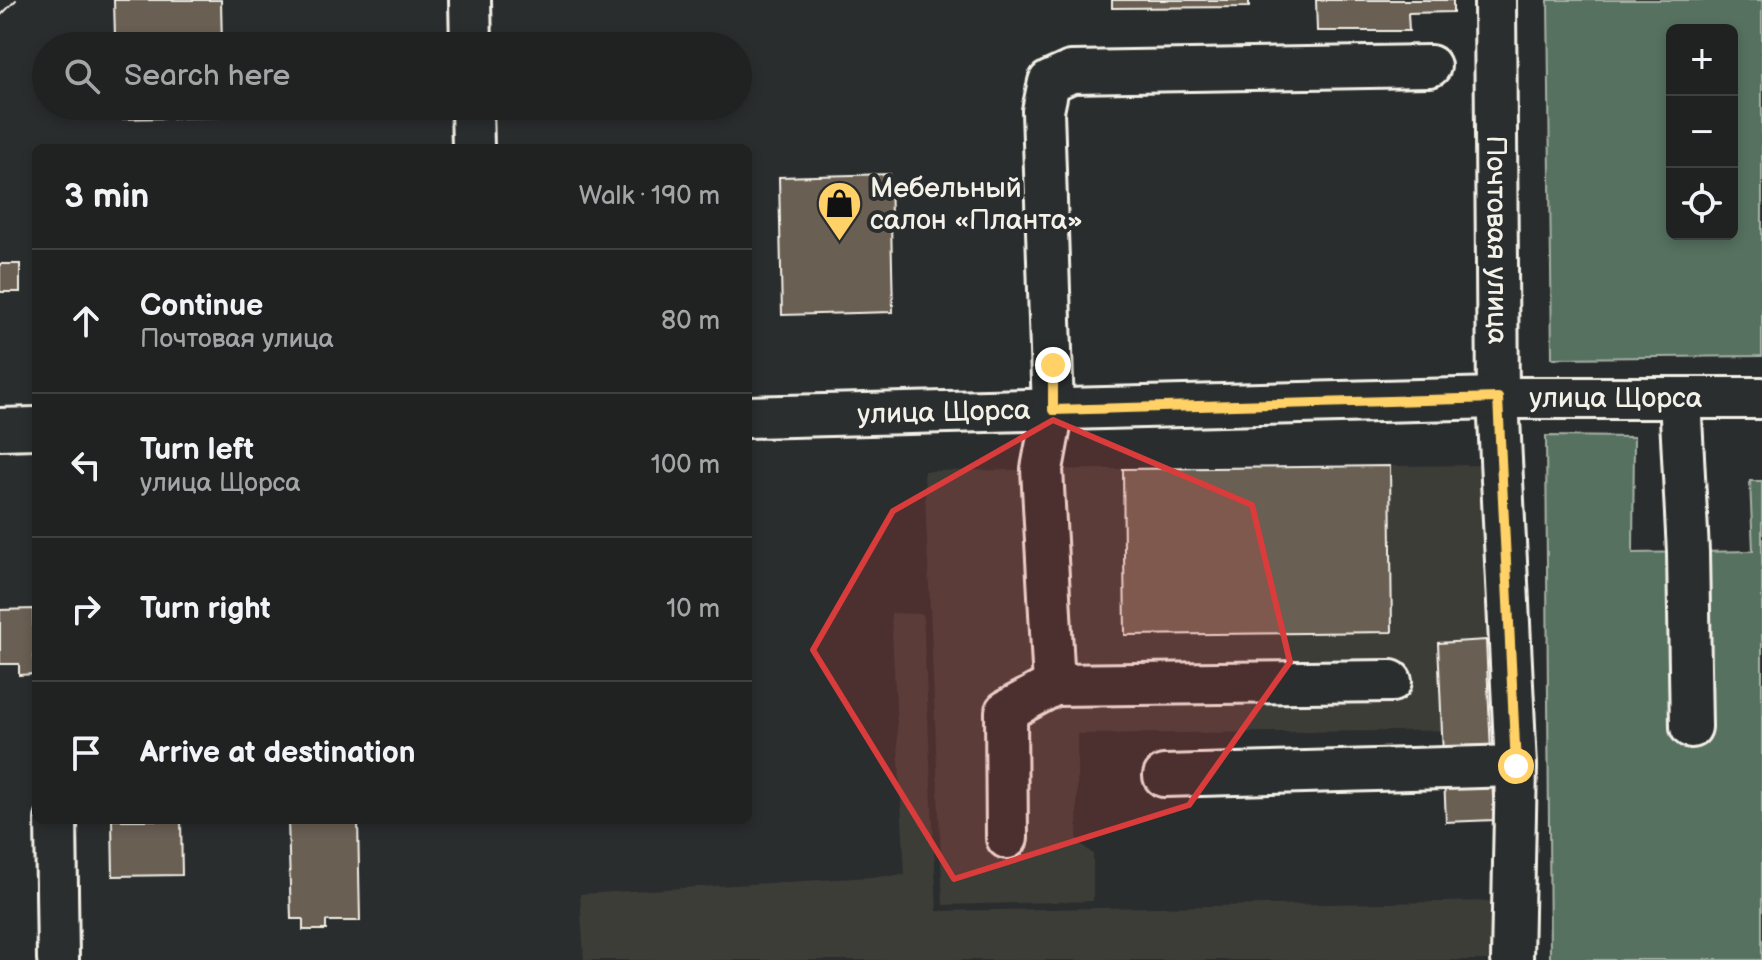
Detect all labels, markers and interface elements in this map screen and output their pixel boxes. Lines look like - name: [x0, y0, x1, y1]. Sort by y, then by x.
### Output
- map controls: [1666, 24, 1738, 240]
- button: +: [1666, 24, 1738, 96]
- search box: [32, 32, 752, 120]
- icon: search: [60, 54, 104, 98]
- text: Search here: [124, 58, 290, 94]
- button: −: [1666, 96, 1738, 168]
- street label: Почтовая улица: [1480, 135, 1514, 345]
- button: locate: [1666, 168, 1738, 240]
- place label: Мебельный салон «Планта»: [870, 172, 1083, 237]
- text: 3 min: [64, 176, 149, 217]
- shop icon: Мебельный салон «Планта»: [815, 180, 863, 243]
- text: Walk · 190 m: [579, 181, 720, 212]
- text: Continue: [140, 288, 263, 324]
- icon: ahead: [64, 299, 108, 343]
- text: 80 m: [661, 306, 720, 337]
- text: Почтовая улица: [140, 324, 334, 355]
- route end: [1035, 347, 1071, 383]
- street label: улица Щорса: [1529, 382, 1703, 415]
- street label: улица Щорса: [857, 393, 1031, 431]
- text: Turn left: [140, 432, 254, 468]
- icon: left: [64, 443, 108, 487]
- text: 100 m: [651, 450, 720, 481]
- text: улица Щорса: [140, 468, 301, 499]
- icon: right: [64, 587, 108, 631]
- text: Turn right: [140, 591, 271, 627]
- text: 10 m: [666, 594, 720, 625]
- icon: arrive: [64, 731, 108, 775]
- text: Arrive at destination: [140, 735, 416, 771]
- route start: [1498, 748, 1534, 784]

